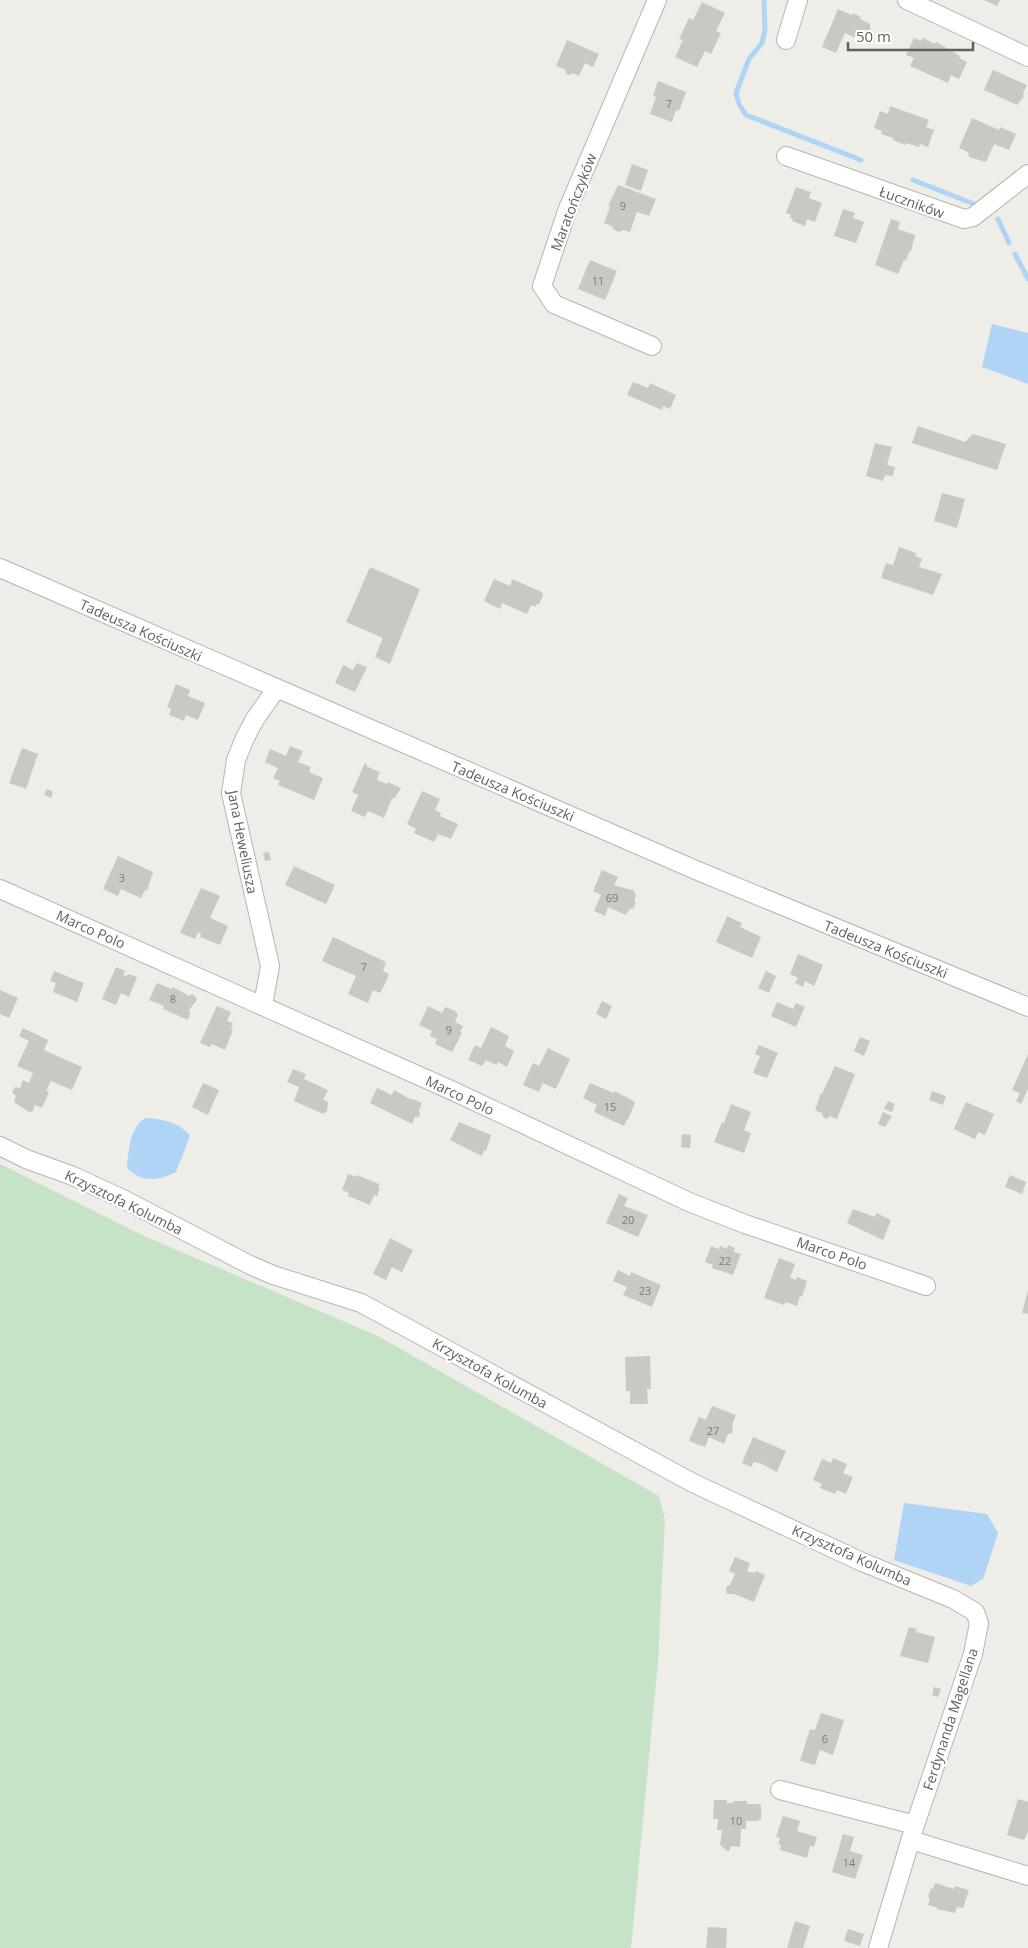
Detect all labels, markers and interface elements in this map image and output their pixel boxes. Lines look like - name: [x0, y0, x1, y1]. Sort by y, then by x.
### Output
- scale bar: [848, 20, 973, 52]
- text: 50 m: [856, 26, 891, 46]
- house number: 7: [666, 96, 672, 111]
- street label: Maratończyków: [546, 150, 600, 253]
- street label: Łuczników: [877, 181, 947, 223]
- house number: 9: [620, 198, 626, 213]
- house number: 11: [592, 273, 604, 288]
- street label: Tadeusza Kościuszki: [77, 595, 205, 665]
- street label: Tadeusza Kościuszki: [449, 757, 577, 825]
- street label: Jana Heweliusza: [223, 787, 262, 895]
- house number: 3: [119, 870, 125, 885]
- house number: 69: [606, 890, 618, 905]
- street label: Marco Polo: [53, 905, 129, 953]
- street label: Tadeusza Kościuszki: [821, 916, 951, 982]
- house number: 7: [361, 959, 367, 974]
- house number: 8: [170, 991, 176, 1006]
- house number: 9: [446, 1022, 452, 1037]
- street label: Marco Polo: [423, 1071, 497, 1119]
- house number: 15: [604, 1099, 616, 1114]
- street label: Krzysztofa Kolumba: [62, 1165, 186, 1239]
- house number: 20: [622, 1212, 634, 1227]
- street label: Marco Polo: [794, 1232, 870, 1274]
- house number: 22: [719, 1253, 731, 1268]
- house number: 23: [639, 1283, 651, 1298]
- street label: Krzysztofa Kolumba: [429, 1333, 551, 1413]
- house number: 27: [707, 1423, 719, 1438]
- street label: Krzysztofa Kolumba: [789, 1520, 915, 1590]
- street label: Ferdynanda Magellana: [918, 1646, 982, 1792]
- house number: 6: [822, 1731, 828, 1746]
- house number: 10: [730, 1813, 742, 1828]
- house number: 14: [843, 1855, 856, 1870]

